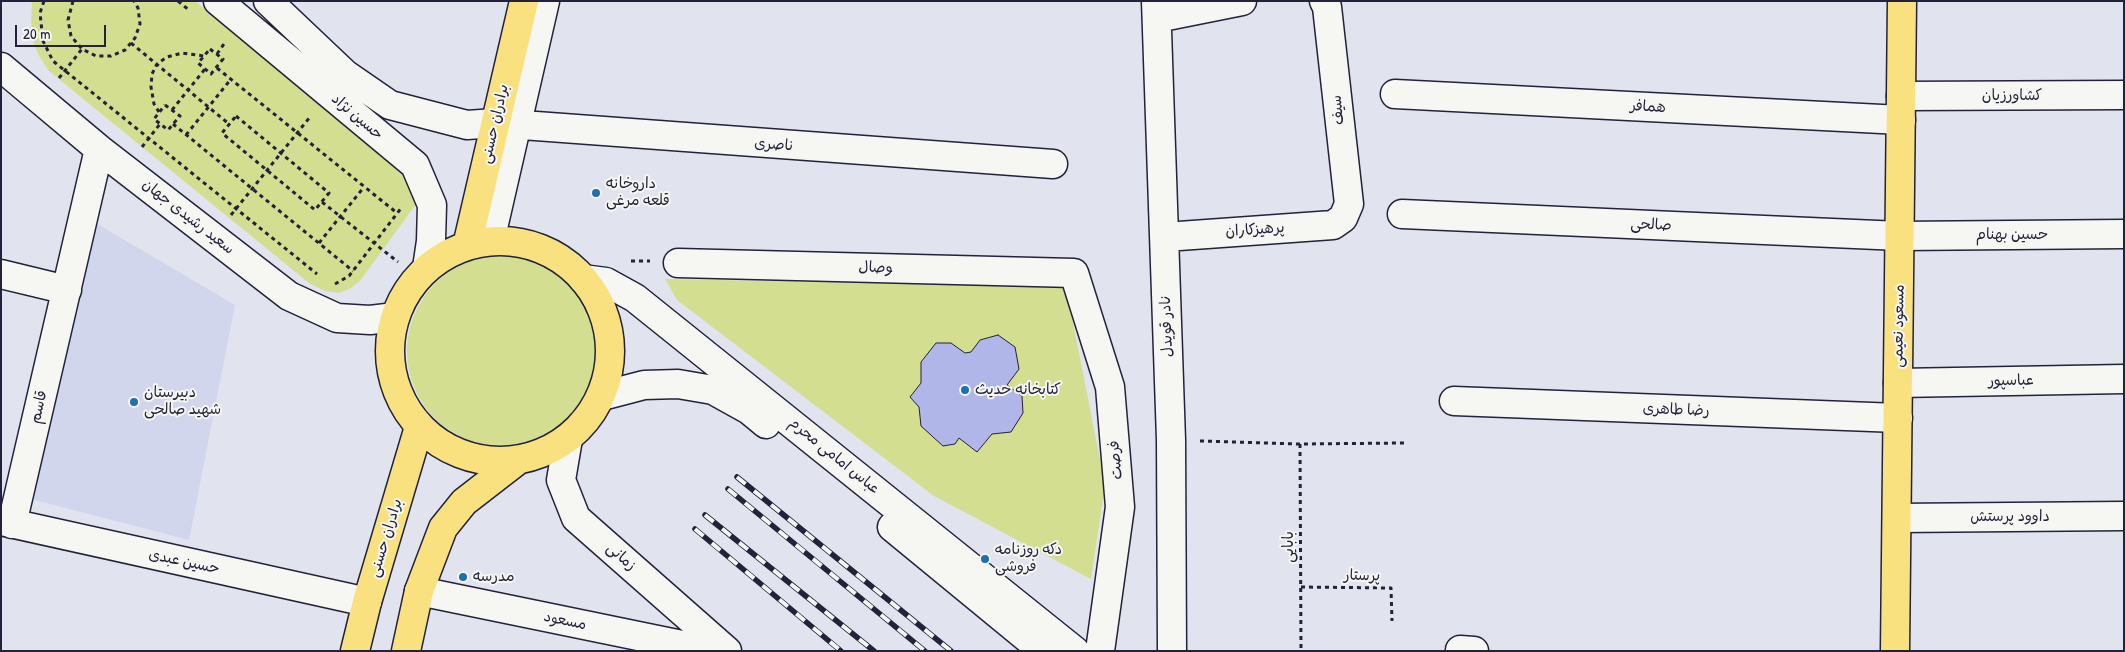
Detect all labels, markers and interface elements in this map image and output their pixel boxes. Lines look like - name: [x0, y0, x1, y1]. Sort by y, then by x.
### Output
- scale bar: [18, 15, 109, 47]
- text: 20 m: [23, 23, 50, 44]
- street label: برادران حسنی: [477, 83, 513, 165]
- street label: کشاورزیان: [1982, 87, 2042, 105]
- street label: حسین نژاد: [327, 90, 387, 144]
- street label: سیف: [1327, 94, 1349, 126]
- street label: همافر: [1630, 97, 1666, 117]
- street label: ناصری: [754, 135, 794, 155]
- street label: سعید رشیدی جهان: [138, 175, 238, 259]
- place label: داروخانه قلعه مرغی: [606, 175, 670, 210]
- marker: داروخانه قلعه مرغی: [590, 187, 602, 199]
- street label: صالحی: [1630, 215, 1672, 235]
- street label: پرهیزکاران: [1225, 219, 1285, 241]
- street label: حسین بهنام: [1976, 226, 2048, 244]
- street label: وصال: [858, 258, 894, 278]
- street label: مسعود نعیمی: [1889, 284, 1909, 368]
- street label: نادر قویدل: [1157, 295, 1177, 357]
- street label: عباسپور: [1988, 372, 2034, 390]
- place label: کتابخانه حدیث: [975, 381, 1061, 399]
- place label: دبیرستان شهید صالحی: [144, 384, 221, 419]
- marker: کتابخانه حدیث: [959, 384, 971, 396]
- street label: قاسم: [26, 389, 52, 425]
- marker: دبیرستان شهید صالحی: [128, 396, 140, 408]
- street label: رضا طاهری: [1642, 400, 1710, 420]
- street label: عباس امامی محرم: [785, 414, 883, 498]
- street label: فرصت: [1105, 440, 1127, 480]
- street label: برادران حسنی: [366, 497, 406, 579]
- street label: داوود پرستش: [1970, 508, 2050, 526]
- street label: بابایی: [1280, 531, 1298, 563]
- street label: زمانی: [602, 539, 640, 575]
- place label: دکه روزنامه فروشی: [995, 541, 1062, 576]
- street label: حسین عبدی: [147, 546, 221, 578]
- marker: دکه روزنامه فروشی: [979, 553, 991, 565]
- street label: پرستار: [1344, 567, 1380, 585]
- place label: مدرسه: [473, 568, 514, 586]
- marker: مدرسه: [457, 571, 469, 583]
- street label: مسعود: [542, 608, 588, 634]

